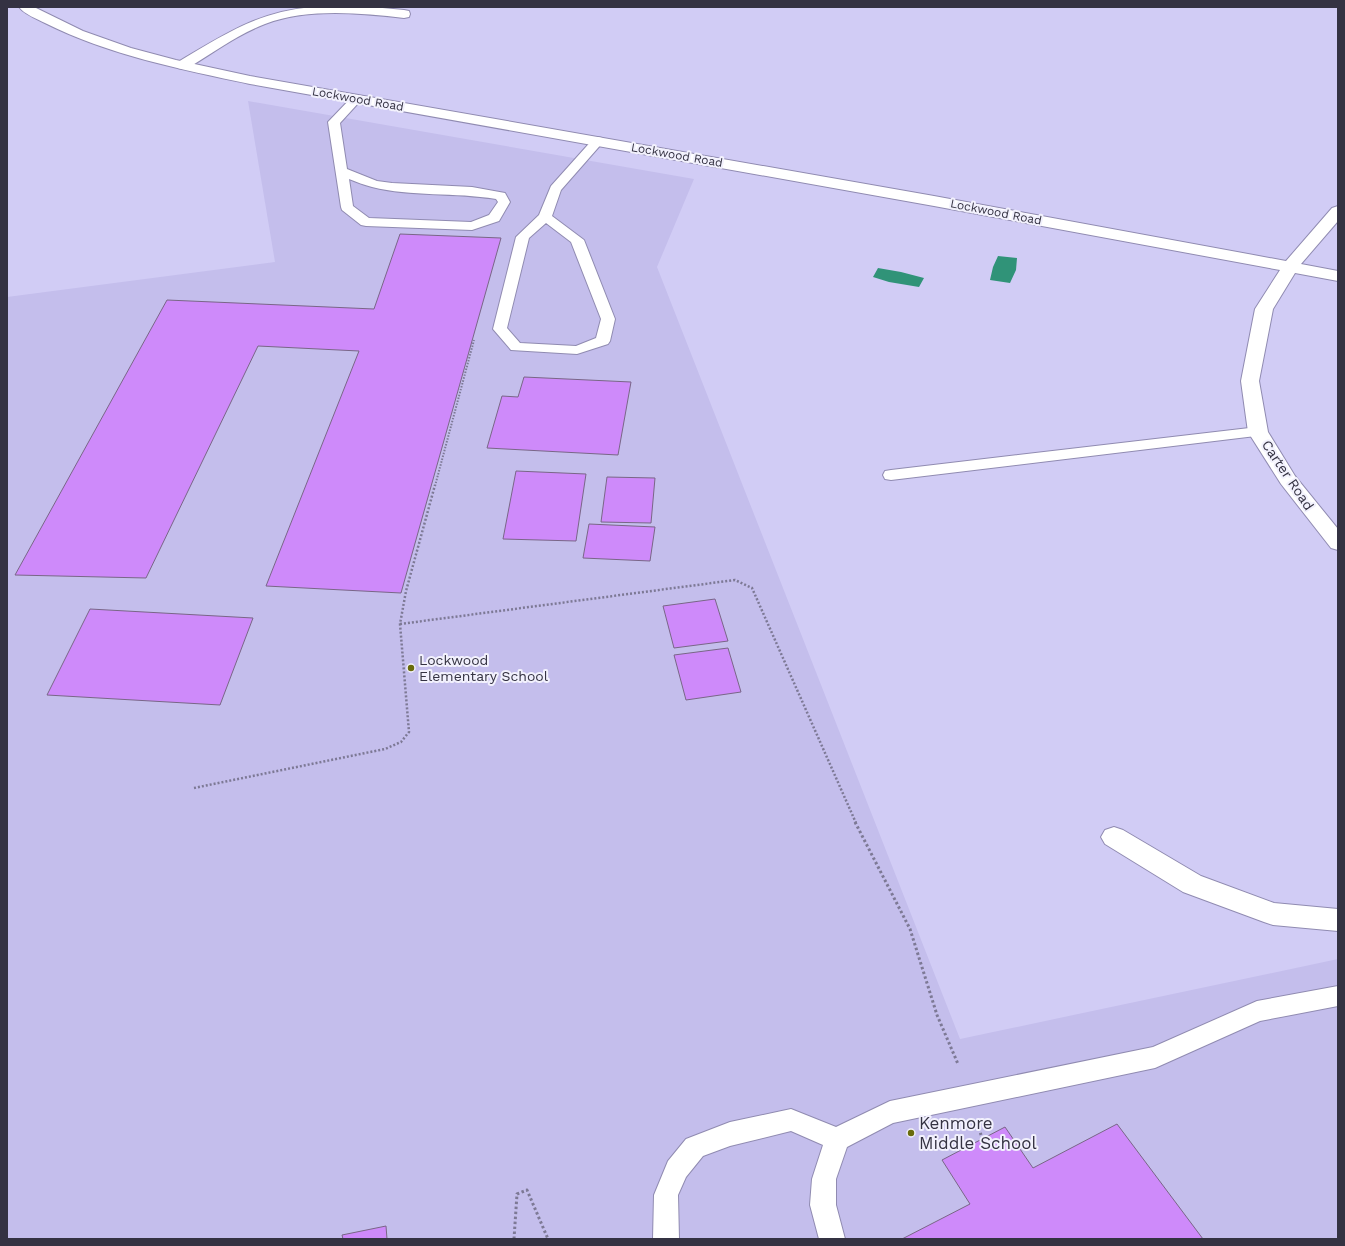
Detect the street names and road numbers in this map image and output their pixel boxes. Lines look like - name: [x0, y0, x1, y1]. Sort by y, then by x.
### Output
- street label: Lockwood Road: [311, 84, 405, 114]
- street label: Lockwood Road: [630, 140, 724, 170]
- street label: Lockwood Road: [949, 196, 1043, 228]
- street label: Carter Road: [1259, 437, 1317, 513]

